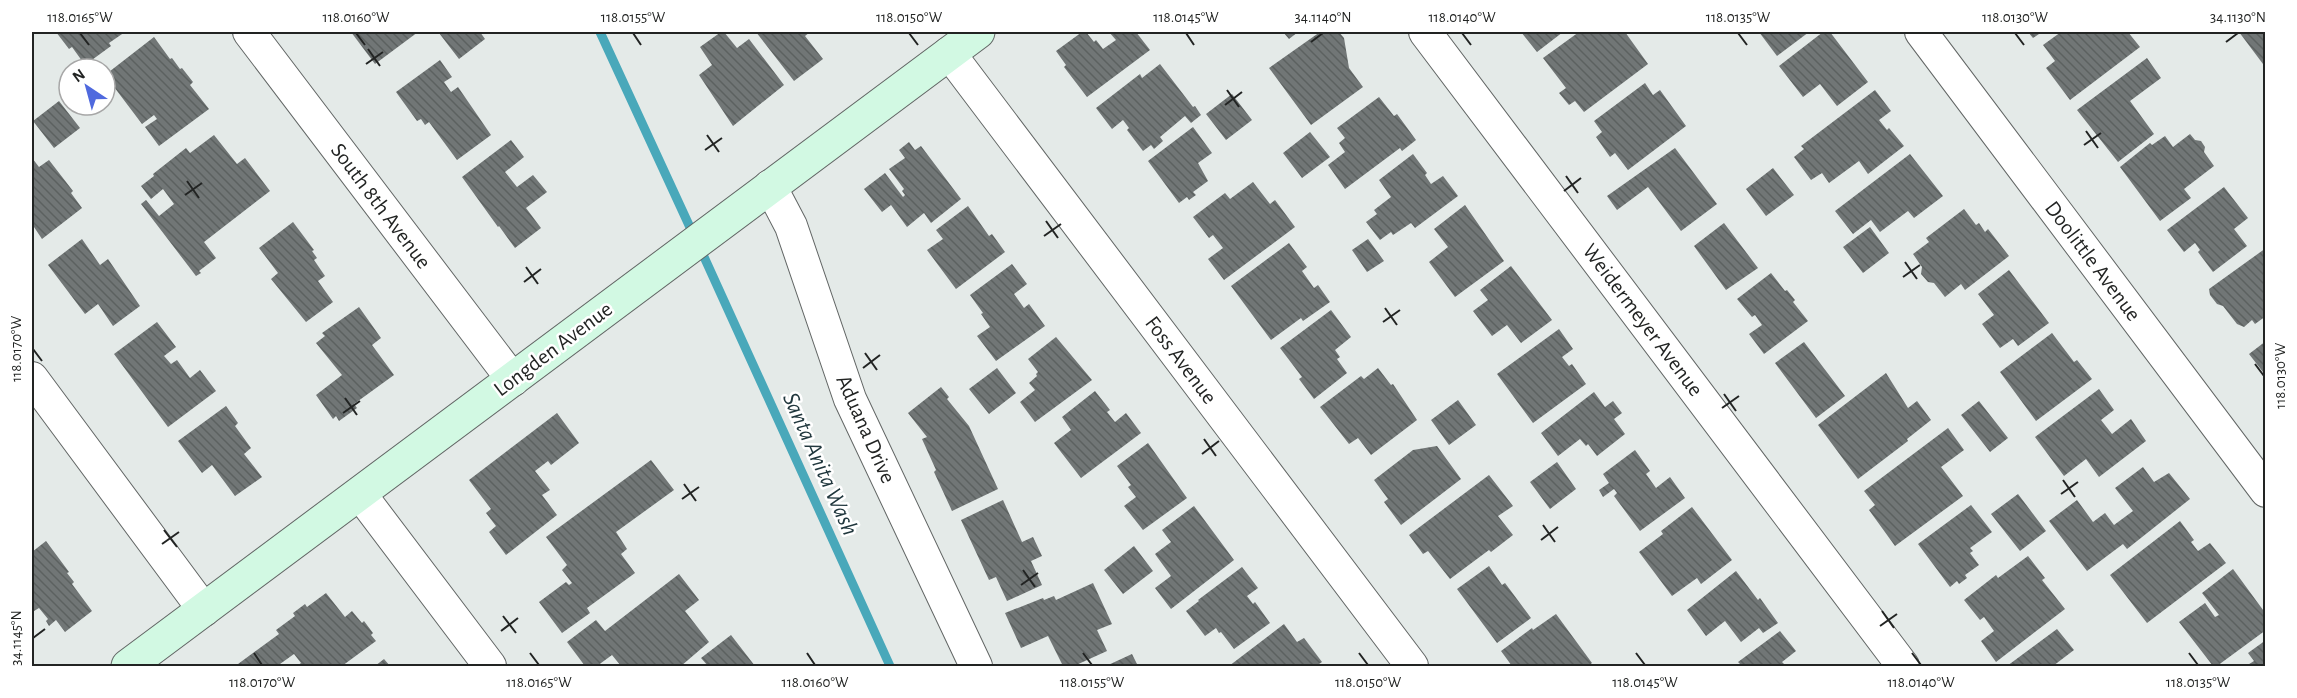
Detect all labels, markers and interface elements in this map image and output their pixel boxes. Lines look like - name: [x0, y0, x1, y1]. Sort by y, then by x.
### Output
- text: 118.0165°W: [47, 10, 113, 25]
- text: 118.0160°W: [323, 10, 390, 25]
- text: 118.0155°W: [601, 10, 666, 25]
- text: 118.0150°W: [876, 10, 943, 25]
- text: 118.0145°W: [1153, 10, 1219, 25]
- text: 34.1140°N: [1295, 10, 1351, 25]
- text: 118.0140°W: [1428, 10, 1496, 25]
- text: 118.0135°W: [1706, 10, 1771, 25]
- text: 118.0130°W: [1982, 10, 2049, 25]
- text: 34.1130°N: [2210, 10, 2266, 25]
- north arrow: [57, 57, 117, 117]
- text: N: [70, 66, 88, 85]
- street label: South 8th Avenue: [327, 139, 435, 273]
- street label: Doolittle Avenue: [2041, 197, 2145, 325]
- street label: Weidermeyer Avenue: [1579, 240, 1707, 400]
- street label: Longden Avenue: [490, 297, 616, 401]
- street label: Foss Avenue: [1141, 312, 1221, 408]
- text: 118.0170°W: [9, 315, 24, 382]
- text: 118.0130°W: [2273, 342, 2288, 409]
- street label: Aduana Drive: [832, 372, 900, 486]
- water label: Santa Anita Wash: [778, 389, 862, 539]
- text: 34.1145°N: [9, 610, 24, 666]
- text: 118.0170°W: [229, 675, 296, 690]
- text: 118.0165°W: [506, 675, 572, 690]
- text: 118.0160°W: [782, 675, 849, 690]
- text: 118.0155°W: [1060, 675, 1125, 690]
- text: 118.0150°W: [1335, 675, 1402, 690]
- text: 118.0145°W: [1612, 675, 1678, 690]
- text: 118.0140°W: [1887, 675, 1955, 690]
- text: 118.0135°W: [2166, 675, 2231, 690]

